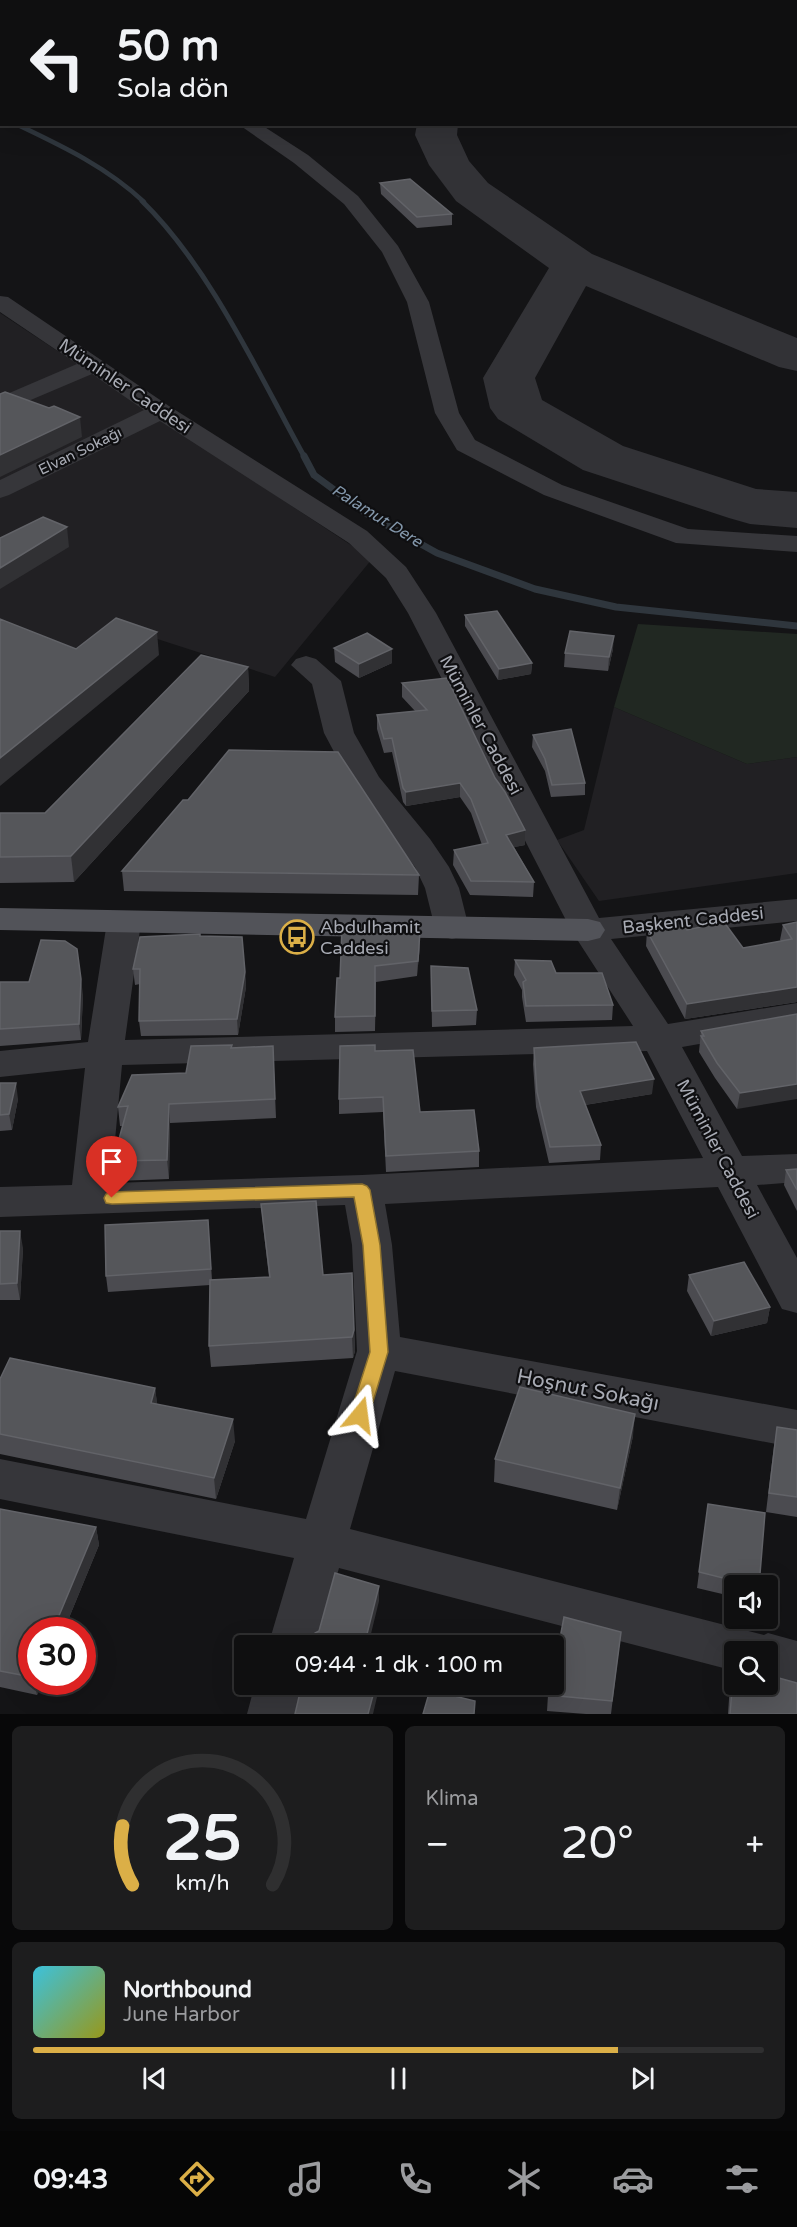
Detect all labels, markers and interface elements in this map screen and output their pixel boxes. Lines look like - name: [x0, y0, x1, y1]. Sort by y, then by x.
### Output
- text: 50 m: [117, 21, 219, 72]
- icon: left: [18, 24, 96, 102]
- text: Sola dön: [117, 72, 229, 105]
- street label: Müminler Caddesi: [55, 334, 195, 438]
- street label: Elvan Sokağı: [35, 423, 125, 479]
- water label: Palamut Dere: [328, 480, 427, 552]
- street label: Müminler Caddesi: [435, 651, 527, 799]
- street label: Başkent Caddesi: [621, 902, 765, 938]
- place label: Abdulhamit Caddesi: [320, 916, 421, 959]
- bus stop icon: Abdulhamit Caddesi: [279, 919, 315, 955]
- street label: Müminler Caddesi: [672, 1075, 764, 1223]
- pin: [86, 1136, 137, 1198]
- icon: arrive: [95, 1145, 128, 1178]
- street label: Hoşnut Sokağı: [515, 1364, 661, 1416]
- position arrow: [328, 1383, 392, 1447]
- map controls: [724, 1575, 778, 1695]
- button: sound: [724, 1575, 778, 1629]
- speed limit sign: 30: [18, 1617, 96, 1695]
- button: search: [724, 1641, 778, 1695]
- text: 09:44 · 1 dk · 100 m: [295, 1652, 503, 1678]
- text: Klima: [426, 1787, 478, 1811]
- text: 25: [163, 1802, 241, 1877]
- text: 20°: [560, 1817, 634, 1871]
- text: −: [426, 1825, 449, 1864]
- text: +: [745, 1825, 764, 1864]
- text: km/h: [175, 1870, 229, 1896]
- text: Northbound: [123, 1977, 252, 2003]
- text: June Harbor: [123, 2003, 240, 2027]
- icon: previous: [138, 2062, 171, 2095]
- icon: pause: [382, 2062, 415, 2095]
- icon: next: [626, 2062, 659, 2095]
- icon: directions: [176, 2158, 218, 2200]
- icon: music: [285, 2158, 327, 2200]
- icon: phone: [394, 2158, 436, 2200]
- icon: climate: [503, 2158, 545, 2200]
- icon: car: [612, 2158, 654, 2200]
- icon: filters: [721, 2158, 763, 2200]
- text: 09:43: [34, 2163, 108, 2196]

